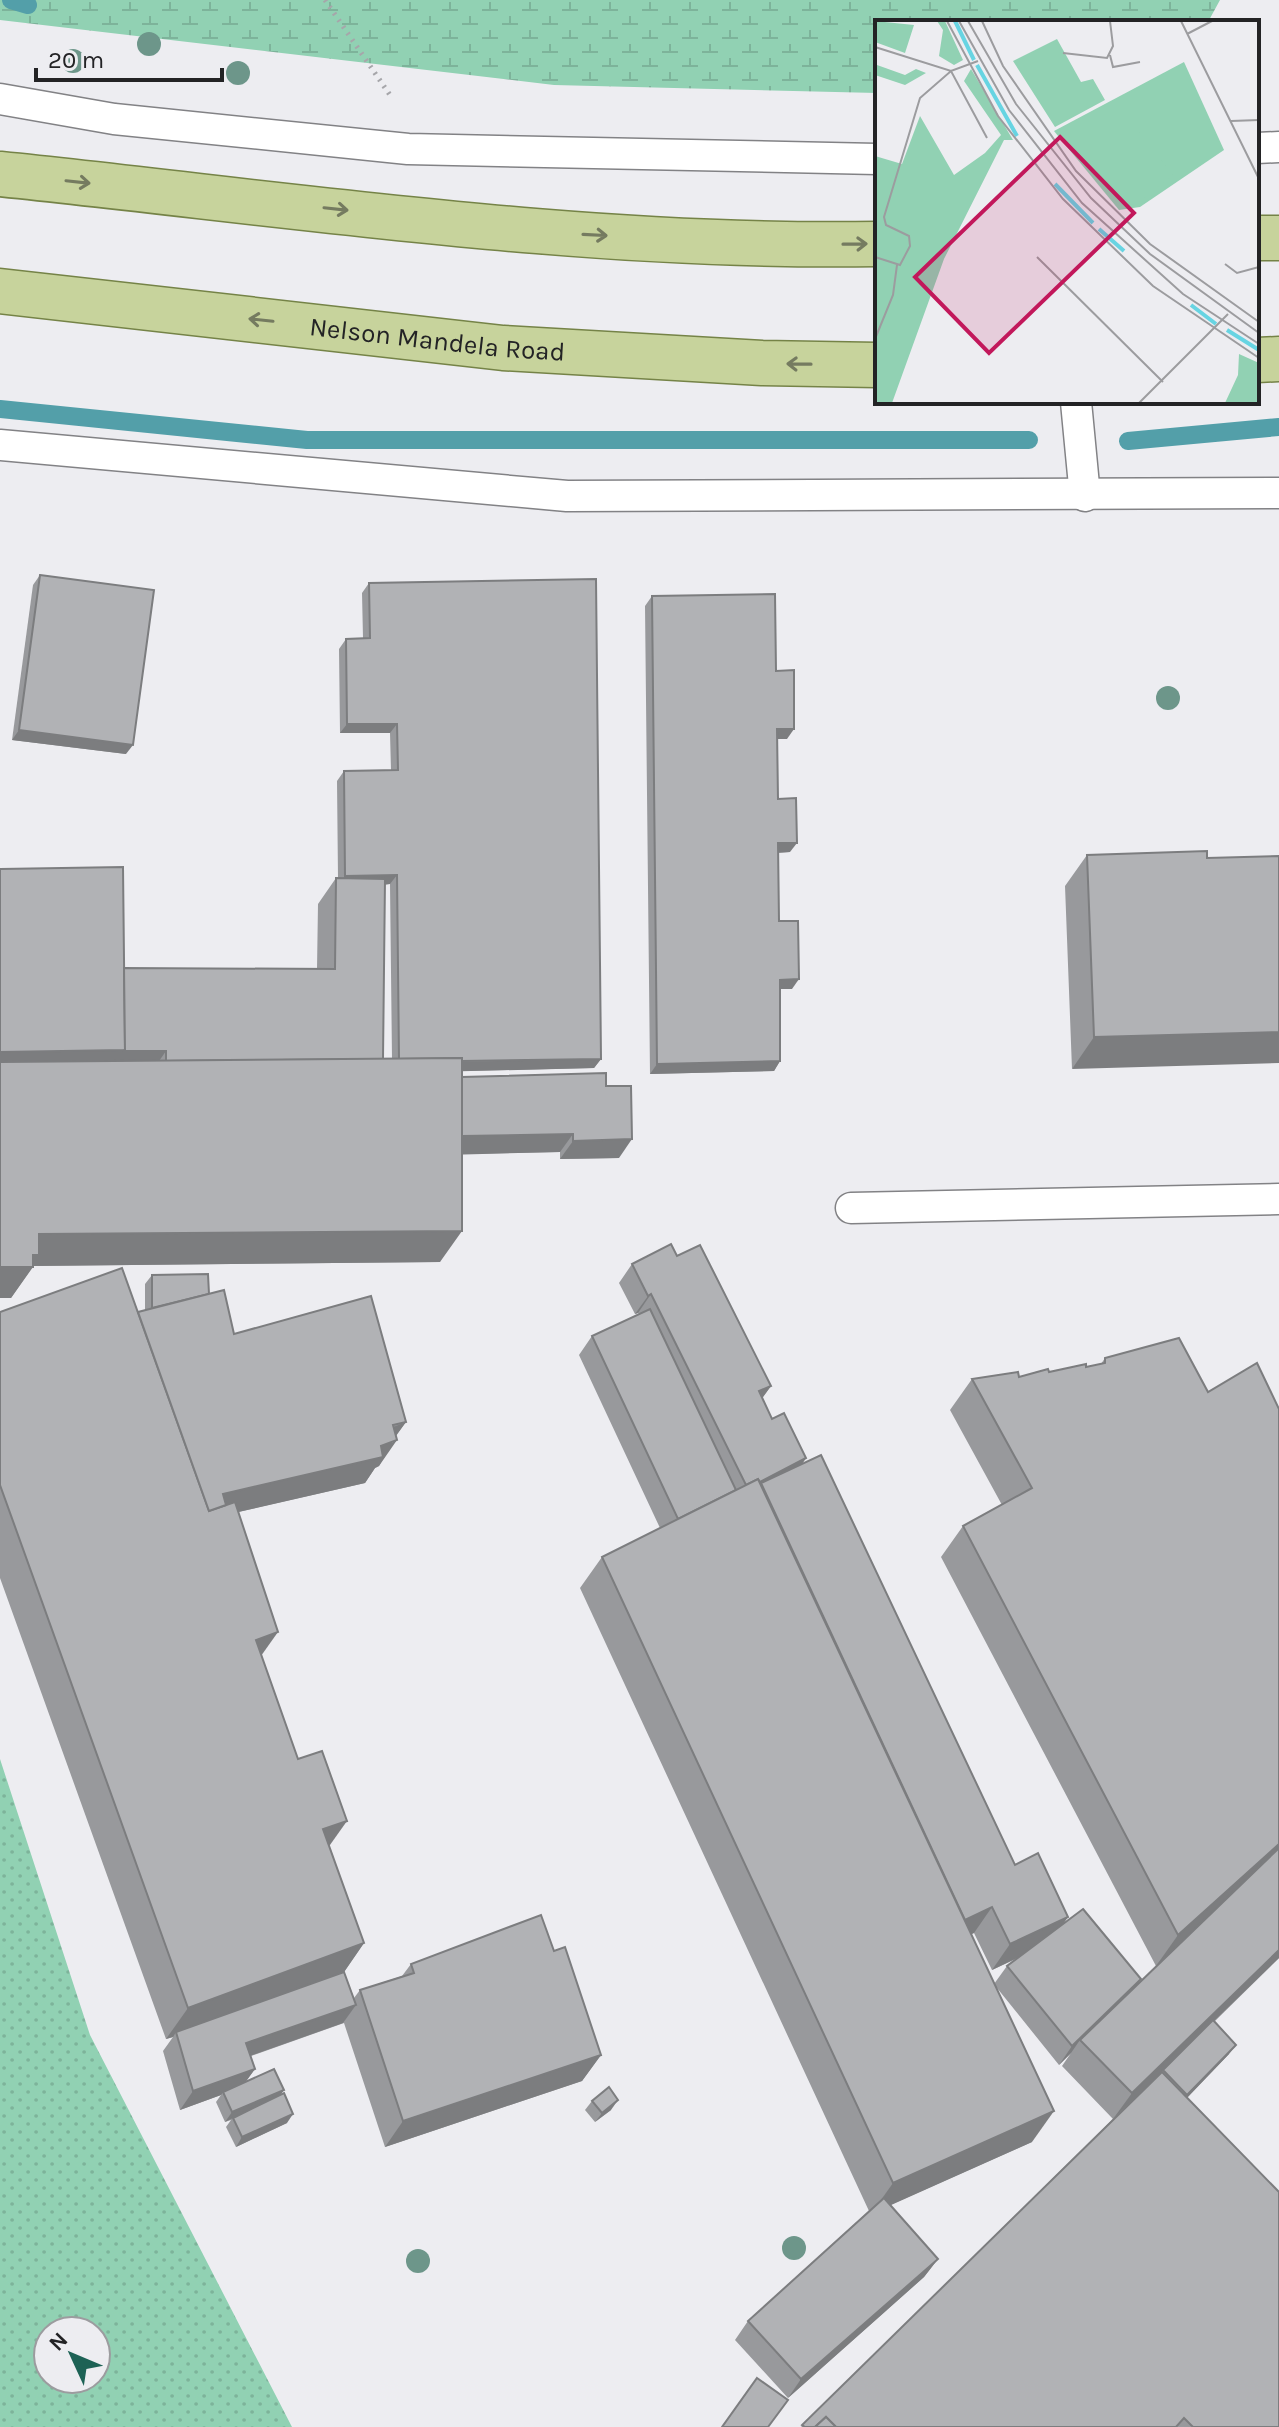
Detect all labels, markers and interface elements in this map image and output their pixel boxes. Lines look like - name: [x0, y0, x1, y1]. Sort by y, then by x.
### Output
- inset map: [875, 20, 1259, 404]
- scale bar: [36, 32, 222, 82]
- text: 20 m: [48, 46, 104, 74]
- one-way arrow: [64, 174, 91, 189]
- one-way arrow: [322, 201, 349, 216]
- one-way arrow: [581, 228, 608, 243]
- one-way arrow: [841, 237, 868, 252]
- street label: Nelson Mandela Road: [308, 311, 566, 368]
- one-way arrow: [248, 313, 275, 328]
- one-way arrow: [786, 356, 813, 371]
- north arrow: [32, 2315, 112, 2395]
- text: N: [43, 2327, 73, 2357]

